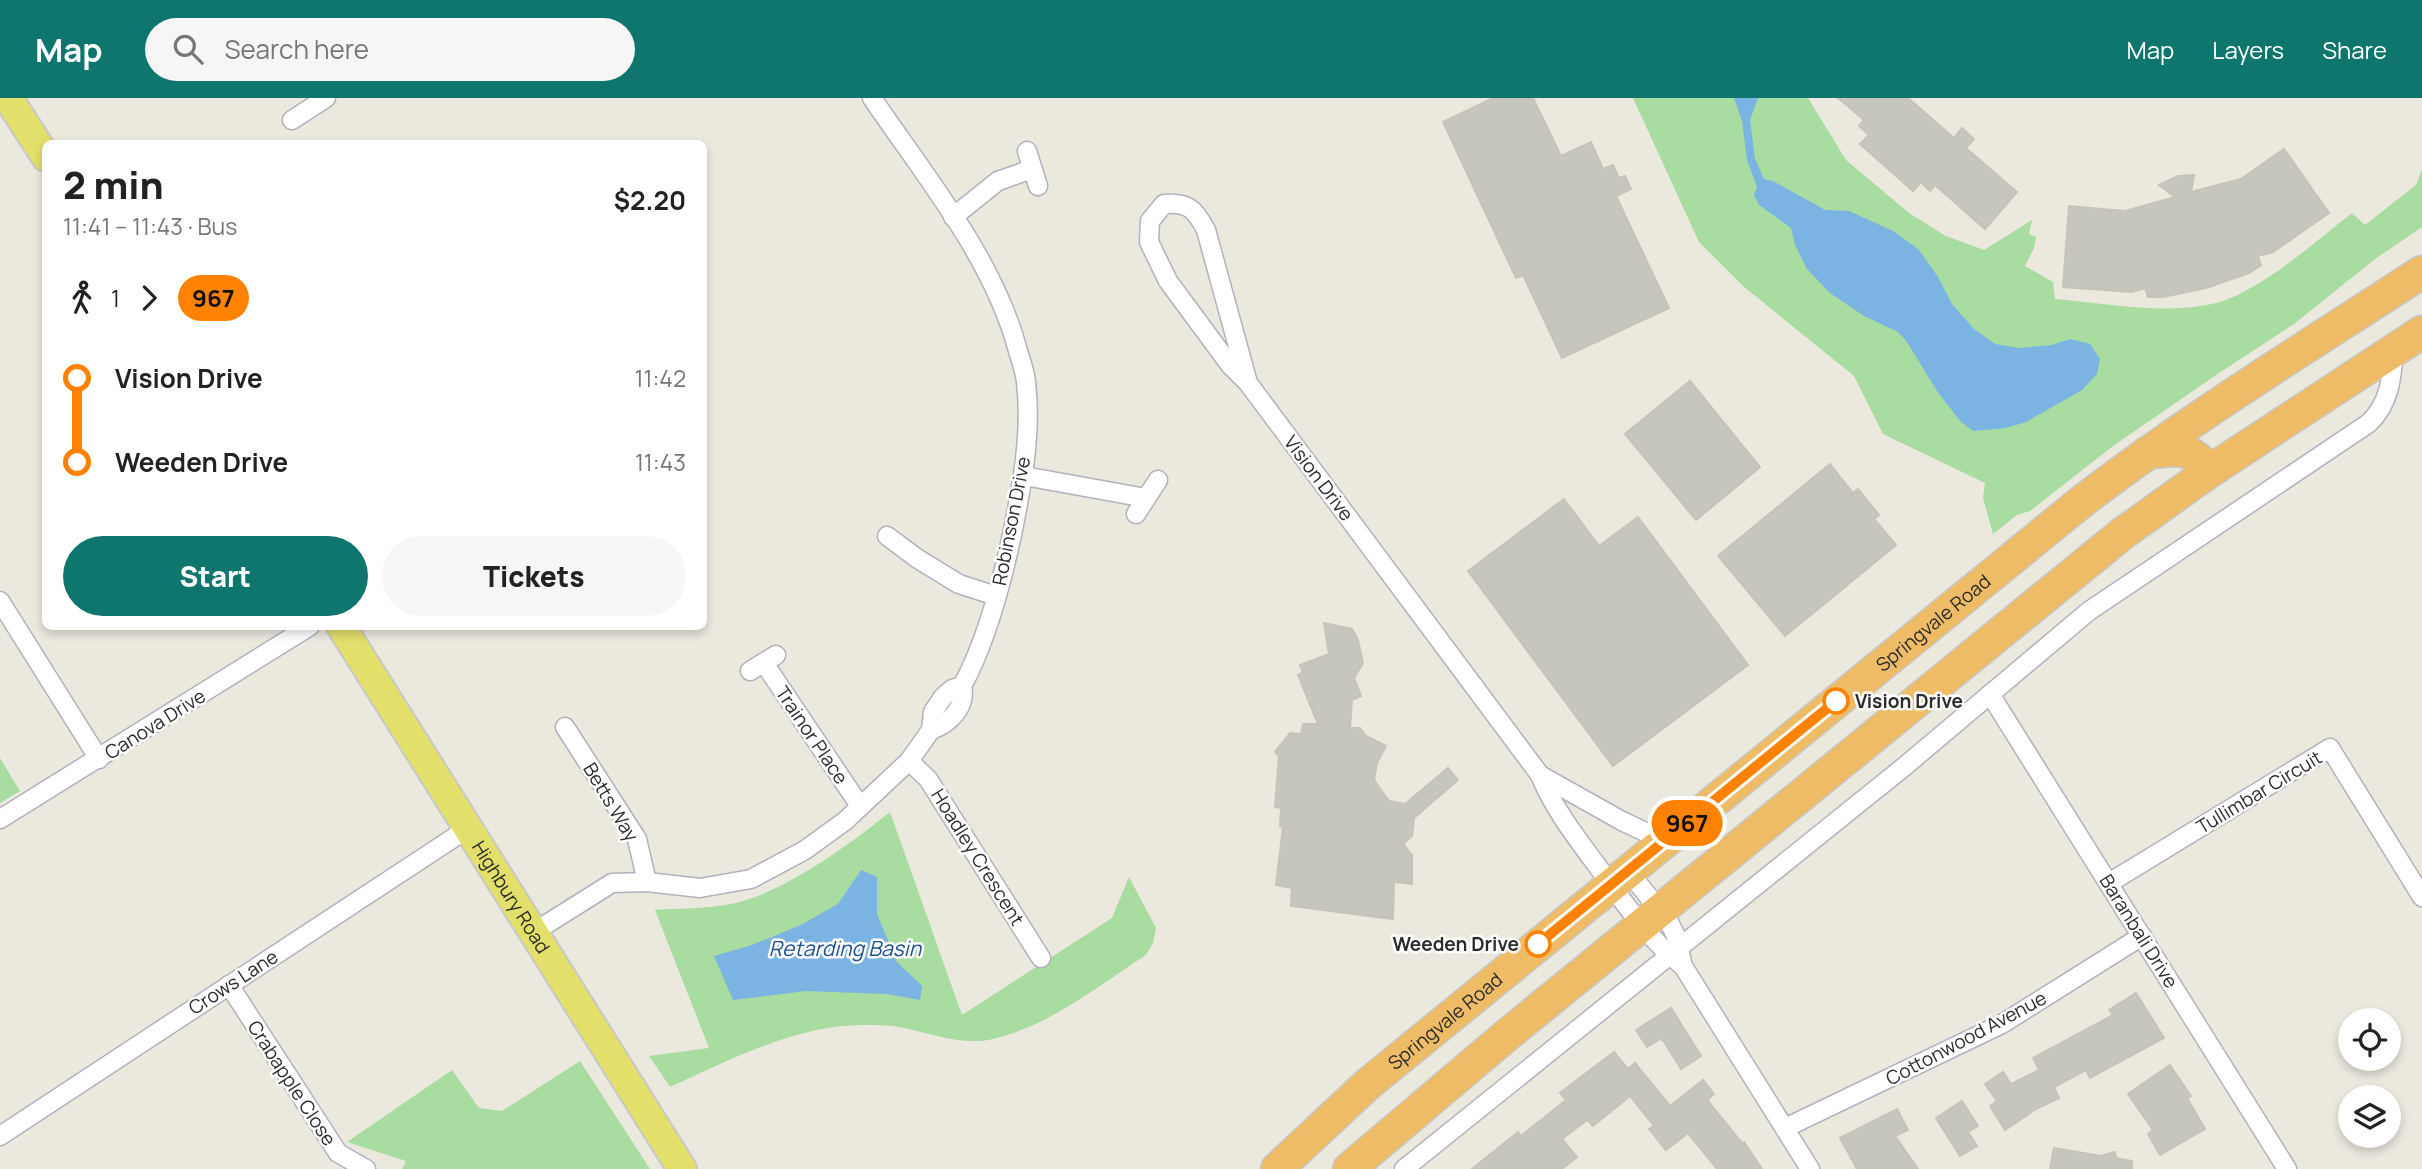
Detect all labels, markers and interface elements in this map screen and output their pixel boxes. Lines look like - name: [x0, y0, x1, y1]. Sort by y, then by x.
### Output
- search box: [145, 18, 635, 81]
- text: Map: [35, 27, 103, 72]
- icon: search: [169, 30, 207, 68]
- text: Search here: [225, 31, 369, 67]
- text: Map: [2127, 33, 2174, 66]
- text: Layers: [2212, 33, 2284, 66]
- text: Share: [2322, 33, 2387, 66]
- text: 2 min: [63, 158, 164, 210]
- text: $2.20: [614, 182, 686, 218]
- text: 11:41 – 11:43 · Bus: [63, 210, 237, 242]
- icon: walk: [63, 279, 101, 317]
- icon: forward: [130, 279, 168, 317]
- text: 967: [192, 281, 235, 314]
- text: 1: [111, 282, 120, 314]
- text: Vision Drive: [115, 360, 263, 396]
- text: 11:42: [635, 362, 686, 394]
- street label: Vision Drive: [1278, 430, 1360, 526]
- text: Weeden Drive: [115, 444, 288, 480]
- text: 11:43: [635, 446, 686, 478]
- street label: Robinson Drive: [986, 454, 1036, 588]
- button: Start: [63, 536, 368, 616]
- button: Tickets: [382, 536, 686, 616]
- street label: Springvale Road: [1870, 568, 1996, 677]
- street label: Trainor Place: [770, 681, 854, 789]
- street label: Canova Drive: [100, 683, 210, 765]
- marker: Vision Drive: [1823, 688, 1849, 714]
- place label: Vision Drive: [1855, 688, 1963, 714]
- street label: Tullimbar Circuit: [2191, 744, 2327, 840]
- street label: Betts Way: [577, 758, 645, 846]
- street label: Hoadley Crescent: [926, 784, 1030, 930]
- line badge: 967: [1647, 800, 1727, 846]
- text: 967: [1666, 806, 1708, 839]
- street label: Highbury Road: [466, 836, 556, 958]
- street label: Baranbali Drive: [2094, 869, 2184, 993]
- place label: Weeden Drive: [1392, 931, 1519, 957]
- marker: Weeden Drive: [1525, 931, 1551, 957]
- water label: Retarding Basin: [769, 934, 923, 962]
- street label: Crows Lane: [183, 943, 283, 1021]
- street label: Springvale Road: [1382, 966, 1508, 1076]
- street label: Cottonwood Avenue: [1881, 985, 2051, 1091]
- map controls: [2338, 1008, 2401, 1148]
- button: locate: [2338, 1008, 2401, 1071]
- street label: Crabapple Close: [242, 1015, 342, 1151]
- button: layers: [2338, 1085, 2401, 1148]

